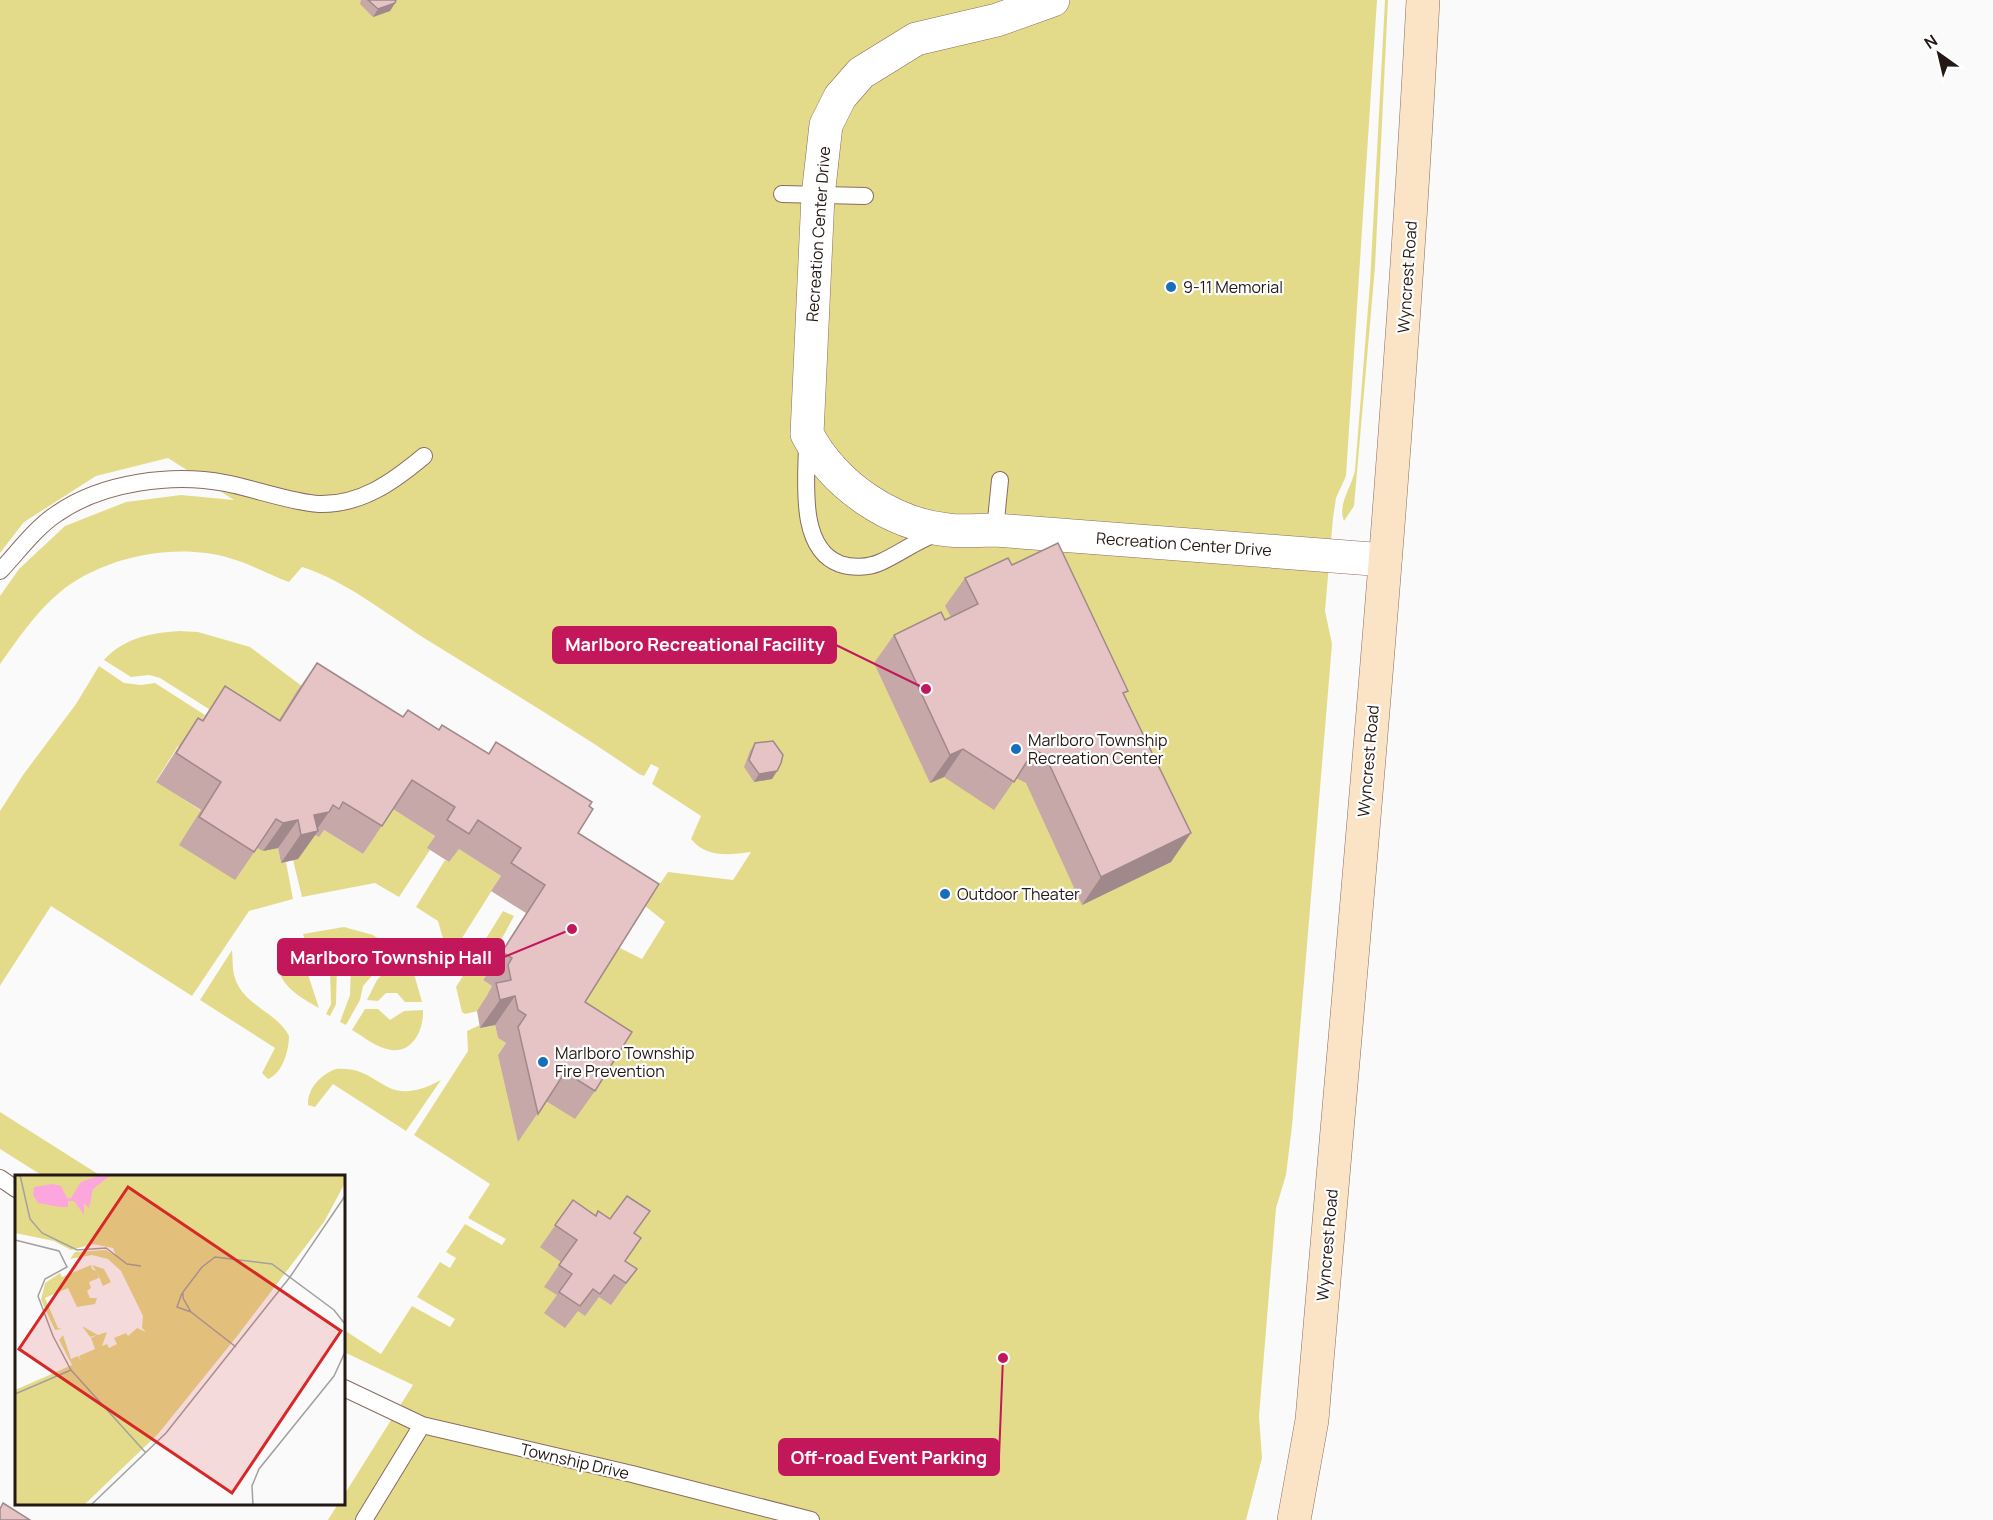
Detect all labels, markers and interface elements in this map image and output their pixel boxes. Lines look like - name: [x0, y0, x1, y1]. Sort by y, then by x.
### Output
- north arrow: [1909, 24, 1969, 84]
- text: N: [1920, 29, 1942, 54]
- street label: Recreation Center Drive: [801, 145, 835, 323]
- street label: Wyncrest Road: [1392, 220, 1422, 334]
- place label: 9-11 Memorial: [1183, 276, 1283, 298]
- marker: 9-11 Memorial: [1164, 280, 1178, 294]
- street label: Recreation Center Drive: [1095, 527, 1273, 561]
- callout: Marlboro Recreational Facility: [553, 627, 836, 663]
- text: Marlboro Recreational Facility: [565, 632, 825, 656]
- street label: Wyncrest Road: [1352, 704, 1384, 818]
- place label: Marlboro Township Recreation Center: [1028, 729, 1167, 769]
- marker: Marlboro Township Recreation Center: [1009, 742, 1023, 756]
- place label: Outdoor Theater: [957, 883, 1080, 905]
- marker: Outdoor Theater: [938, 887, 952, 901]
- callout: Marlboro Township Hall: [278, 939, 504, 975]
- text: Marlboro Township Hall: [290, 945, 492, 969]
- place label: Marlboro Township Fire Prevention: [555, 1042, 694, 1082]
- marker: Marlboro Township Fire Prevention: [536, 1055, 550, 1069]
- inset map: [15, 1175, 345, 1505]
- street label: Wyncrest Road: [1311, 1188, 1343, 1302]
- street label: Township Drive: [518, 1438, 632, 1484]
- callout: Off-road Event Parking: [779, 1439, 999, 1475]
- text: Off-road Event Parking: [791, 1445, 987, 1469]

